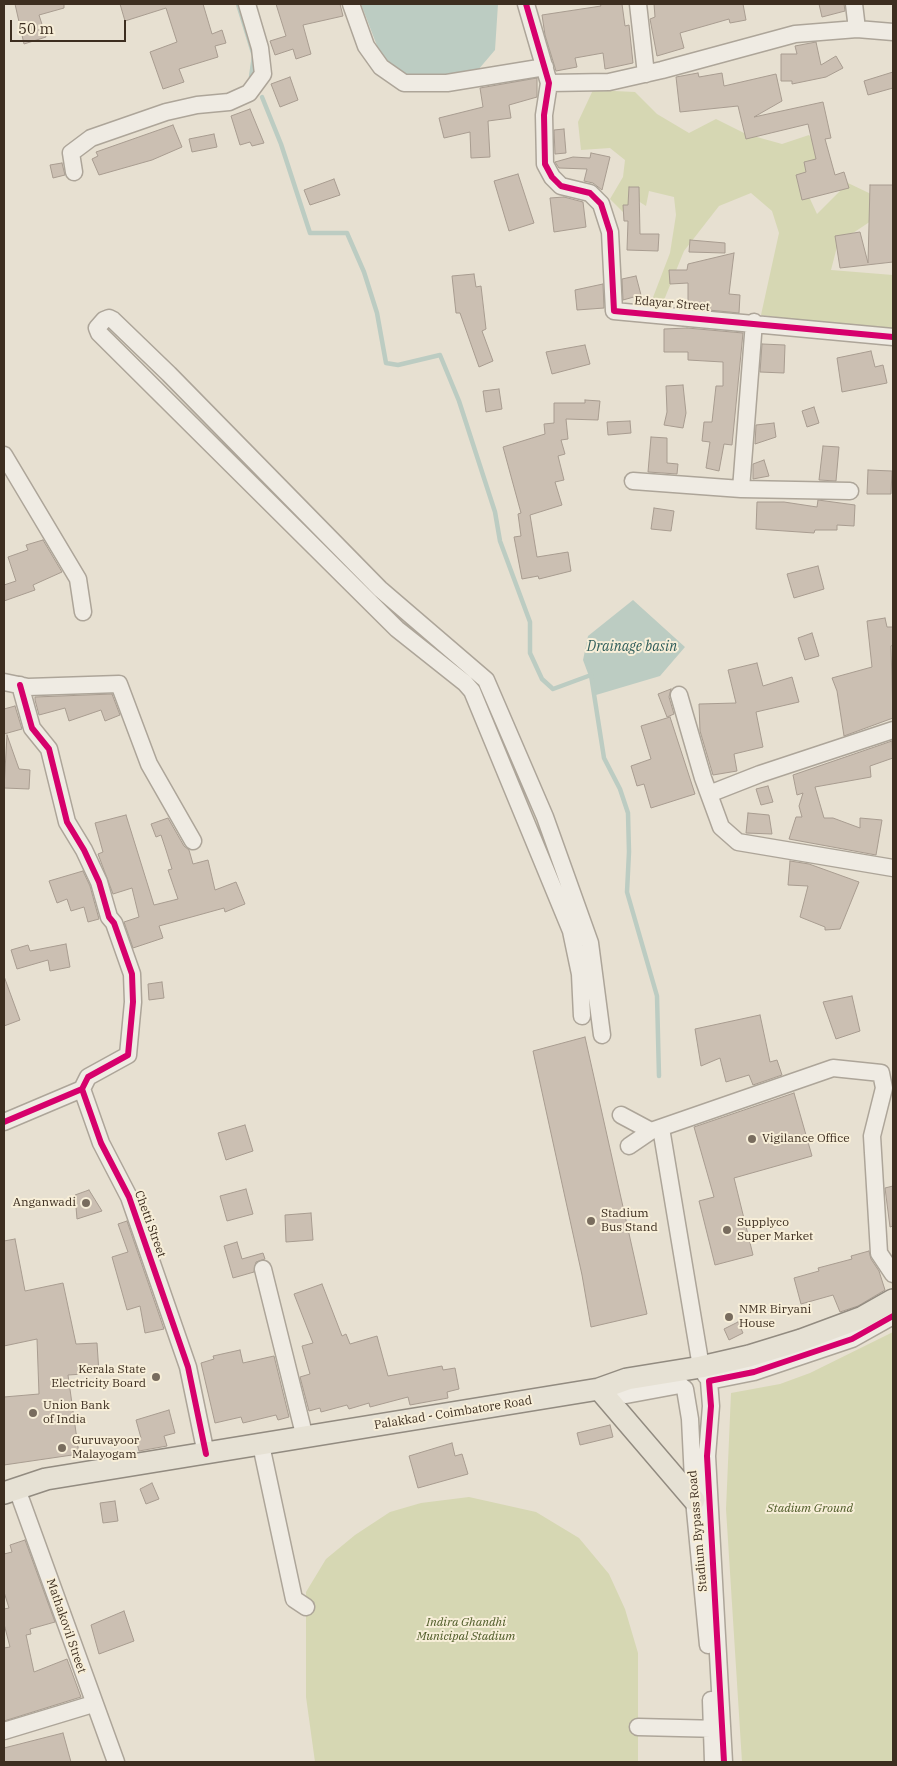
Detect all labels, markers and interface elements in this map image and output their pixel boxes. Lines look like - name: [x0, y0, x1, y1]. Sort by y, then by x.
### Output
- scale bar: [12, 10, 129, 42]
- text: 50 m: [18, 19, 54, 38]
- street label: Edayar Street: [634, 294, 710, 314]
- water label: Drainage basin: [587, 639, 677, 655]
- place label: Vigilance Office: [762, 1132, 850, 1146]
- marker: Vigilance Office: [746, 1133, 758, 1145]
- street label: Chetti Street: [131, 1188, 169, 1260]
- place label: Anganwadi: [13, 1196, 76, 1210]
- marker: Anganwadi: [80, 1197, 92, 1209]
- place label: Stadium Bus Stand: [601, 1207, 658, 1235]
- marker: Stadium Bus Stand: [585, 1215, 597, 1227]
- place label: Supplyco Super Market: [737, 1216, 813, 1244]
- marker: Supplyco Super Market: [721, 1224, 733, 1236]
- place label: NMR Biryani House: [739, 1303, 811, 1331]
- marker: NMR Biryani House: [723, 1311, 735, 1323]
- place label: Kerala State Electricity Board: [51, 1363, 146, 1391]
- marker: Kerala State Electricity Board: [150, 1371, 162, 1383]
- street label: Palakkad - Coimbatore Road: [373, 1393, 533, 1433]
- place label: Union Bank of India: [43, 1399, 110, 1427]
- marker: Union Bank of India: [27, 1407, 39, 1419]
- place label: Guruvayoor Malayogam: [72, 1434, 139, 1462]
- marker: Guruvayoor Malayogam: [56, 1442, 68, 1454]
- street label: Stadium Bypass Road: [686, 1470, 710, 1592]
- park label: Stadium Ground: [767, 1502, 853, 1516]
- street label: Mathakovil Street: [43, 1577, 89, 1675]
- park label: Indira Ghandhi Municipal Stadium: [417, 1616, 515, 1644]

